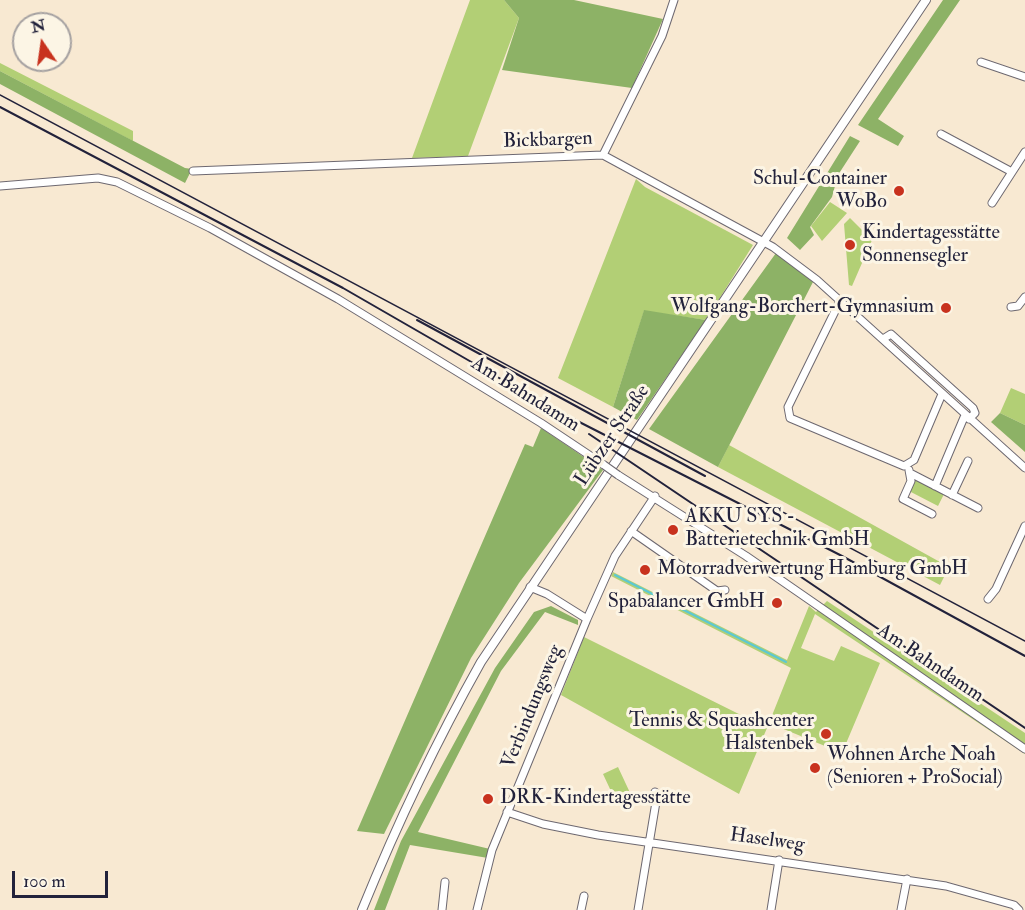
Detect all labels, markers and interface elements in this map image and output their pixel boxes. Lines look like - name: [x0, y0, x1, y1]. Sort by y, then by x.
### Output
- north arrow: [12, 12, 72, 72]
- text: N: [29, 15, 48, 38]
- street label: Bickbargen: [503, 127, 593, 155]
- place label: Schul-Container WoBo: [753, 168, 887, 215]
- marker: Schul-Container WoBo: [892, 184, 906, 198]
- place label: Kindertagesstätte Sonnensegler: [862, 222, 1000, 269]
- marker: Kindertagesstätte Sonnensegler: [843, 238, 857, 252]
- place label: Wolfgang-Borchert-Gymnasium: [671, 296, 934, 320]
- marker: Wolfgang-Borchert-Gymnasium: [939, 301, 953, 315]
- street label: Am Bahndamm: [466, 352, 584, 438]
- street label: Lübzer Straße: [570, 381, 656, 491]
- place label: AKKU SYS - Batterietechnik GmbH: [685, 506, 870, 553]
- marker: AKKU SYS - Batterietechnik GmbH: [666, 523, 680, 537]
- place label: Motorradverwertung Hamburg GmbH: [657, 558, 968, 582]
- marker: Motorradverwertung Hamburg GmbH: [638, 563, 652, 577]
- place label: Spabalancer GmbH: [608, 591, 765, 615]
- marker: Spabalancer GmbH: [770, 596, 784, 610]
- street label: Am Bahndamm: [872, 619, 988, 709]
- street label: Verbindungsweg: [497, 642, 569, 772]
- place label: Tennis & Squashcenter Halstenbek: [629, 710, 814, 757]
- marker: Tennis & Squashcenter Halstenbek: [819, 727, 833, 741]
- place label: Wohnen Arche Noah (Senioren + ProSocial): [827, 744, 1003, 791]
- marker: Wohnen Arche Noah (Senioren + ProSocial): [808, 761, 822, 775]
- place label: DRK-Kindertagesstätte: [500, 787, 691, 811]
- marker: DRK-Kindertagesstätte: [481, 792, 495, 806]
- street label: Haselweg: [728, 824, 806, 858]
- scale bar: [15, 859, 111, 897]
- text: 100 m: [23, 870, 66, 893]

